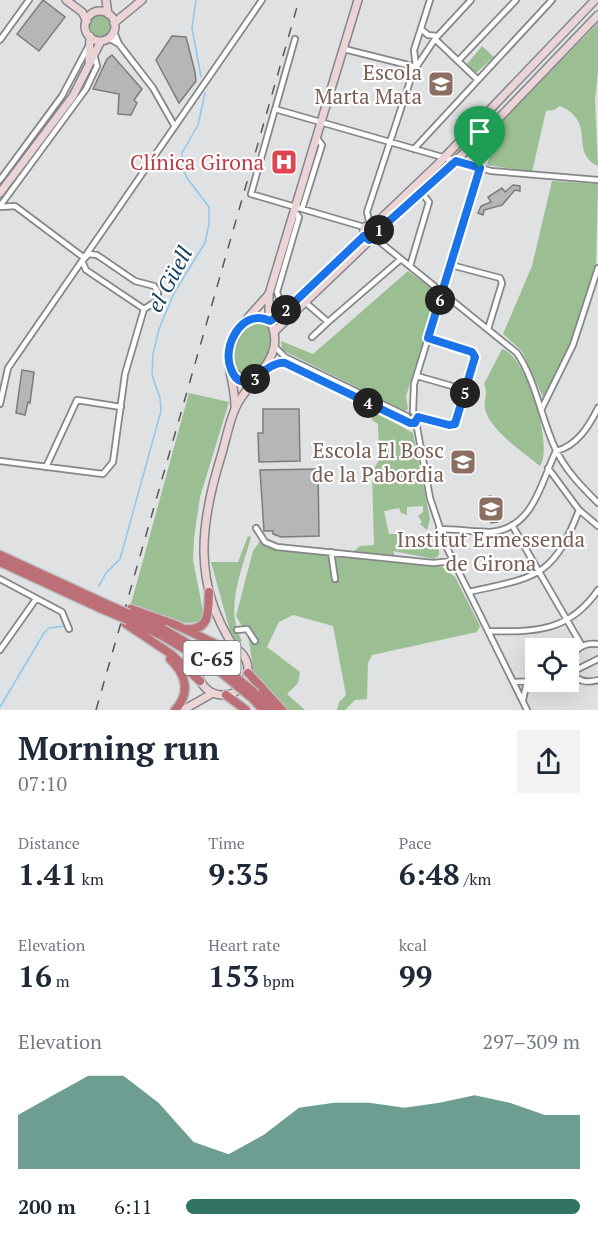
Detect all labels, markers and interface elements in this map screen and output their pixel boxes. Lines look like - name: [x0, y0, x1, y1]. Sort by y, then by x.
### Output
- place label: Escola Marta Mata: [314, 58, 422, 110]
- school or university icon: Escola Marta Mata: [426, 69, 456, 99]
- pin: [454, 106, 505, 168]
- icon: arrive: [463, 115, 496, 148]
- hospital icon: Clínica Girona: [269, 147, 299, 177]
- place label: Clínica Girona: [130, 148, 264, 176]
- pin: 1: [364, 215, 394, 245]
- text: 1: [374, 219, 384, 241]
- water label: el Güell: [140, 241, 198, 317]
- pin: 6: [425, 285, 455, 315]
- text: 6: [435, 289, 445, 311]
- pin: 2: [271, 295, 301, 325]
- text: 2: [281, 299, 291, 321]
- pin: 3: [240, 364, 270, 394]
- text: 3: [250, 368, 260, 390]
- pin: 5: [450, 378, 480, 408]
- text: 5: [460, 382, 470, 404]
- pin: 4: [353, 388, 383, 418]
- text: 4: [363, 392, 373, 414]
- place label: Escola El Bosc de la Pabordia: [312, 436, 444, 488]
- school or university icon: Escola El Bosc de la Pabordia: [448, 447, 478, 477]
- school or university icon: Institut Ermessenda de Girona: [476, 494, 506, 524]
- place label: Institut Ermessenda de Girona: [397, 525, 586, 577]
- map controls: [525, 638, 579, 692]
- button: locate: [525, 638, 579, 692]
- road number: C-65: [184, 641, 240, 675]
- text: Morning run: [18, 726, 220, 769]
- button: share: [517, 730, 580, 793]
- text: 07:10: [18, 770, 67, 797]
- text: Distance: [18, 832, 80, 854]
- text: Time: [208, 832, 245, 854]
- text: Pace: [399, 832, 431, 854]
- text: 1.41: [18, 854, 78, 894]
- text: 9:35: [208, 854, 269, 894]
- text: 6:48: [399, 854, 460, 894]
- text: km: [78, 868, 104, 890]
- text: /km: [460, 868, 491, 890]
- text: Elevation: [18, 934, 85, 956]
- text: Heart rate: [208, 934, 280, 956]
- text: kcal: [399, 934, 427, 956]
- text: 16: [18, 956, 52, 996]
- text: 153: [208, 956, 259, 996]
- text: 99: [399, 956, 433, 996]
- text: m: [52, 970, 70, 992]
- text: bpm: [259, 970, 295, 992]
- text: Elevation: [18, 1028, 102, 1055]
- text: 297–309 m: [482, 1028, 580, 1055]
- text: 200 m: [18, 1193, 76, 1220]
- text: 6:11: [114, 1193, 153, 1220]

